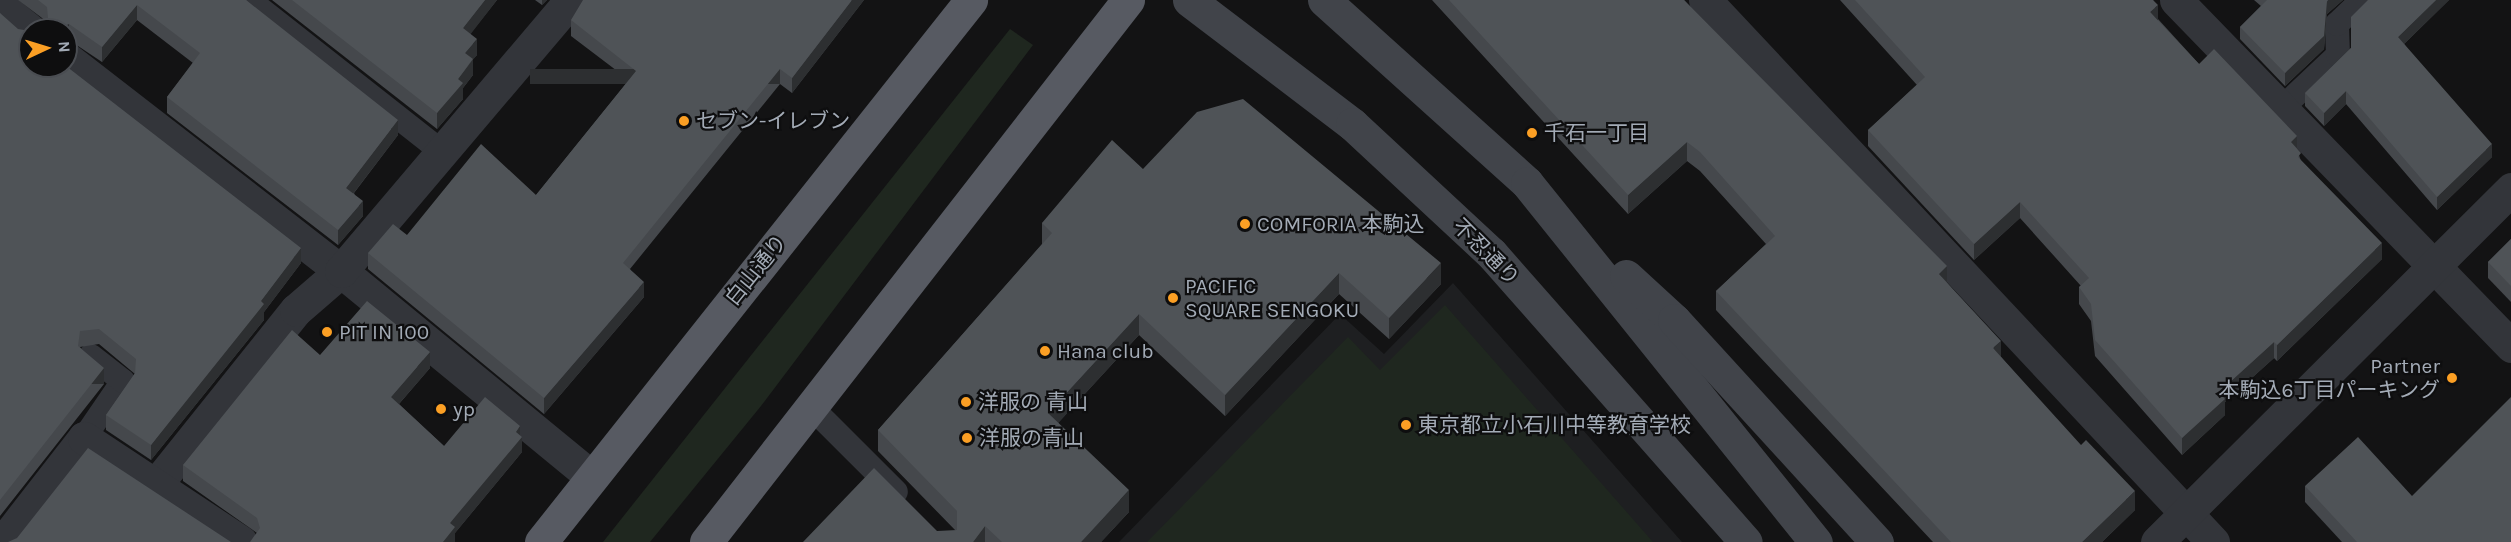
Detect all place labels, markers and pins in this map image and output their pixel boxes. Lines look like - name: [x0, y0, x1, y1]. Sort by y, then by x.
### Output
- place label: セブン-イレブン: [696, 108, 850, 134]
- marker: セブン-イレブン: [677, 114, 691, 128]
- place label: 千石一丁目: [1544, 120, 1649, 146]
- marker: 千石一丁目: [1525, 126, 1539, 140]
- place label: COMFORIA 本駒込: [1257, 211, 1425, 237]
- marker: COMFORIA 本駒込: [1238, 217, 1252, 231]
- place label: PACIFIC SQUARE SENGOKU: [1185, 273, 1359, 323]
- marker: PACIFIC SQUARE SENGOKU: [1166, 291, 1180, 305]
- place label: PIT IN 100: [339, 319, 429, 345]
- marker: PIT IN 100: [320, 325, 334, 339]
- place label: Hana club: [1057, 338, 1154, 364]
- marker: Hana club: [1038, 344, 1052, 358]
- place label: Partner 本駒込6丁目パーキング: [2218, 353, 2440, 403]
- marker: Partner 本駒込6丁目パーキング: [2445, 371, 2459, 385]
- place label: 洋服の 青山: [978, 389, 1088, 415]
- marker: 洋服の 青山: [959, 395, 973, 409]
- place label: yp: [453, 396, 475, 422]
- marker: yp: [434, 402, 448, 416]
- place label: 東京都立小石川中等教育学校: [1418, 412, 1691, 438]
- marker: 東京都立小石川中等教育学校: [1399, 418, 1413, 432]
- place label: 洋服の青山: [979, 425, 1084, 451]
- marker: 洋服の青山: [960, 431, 974, 445]

